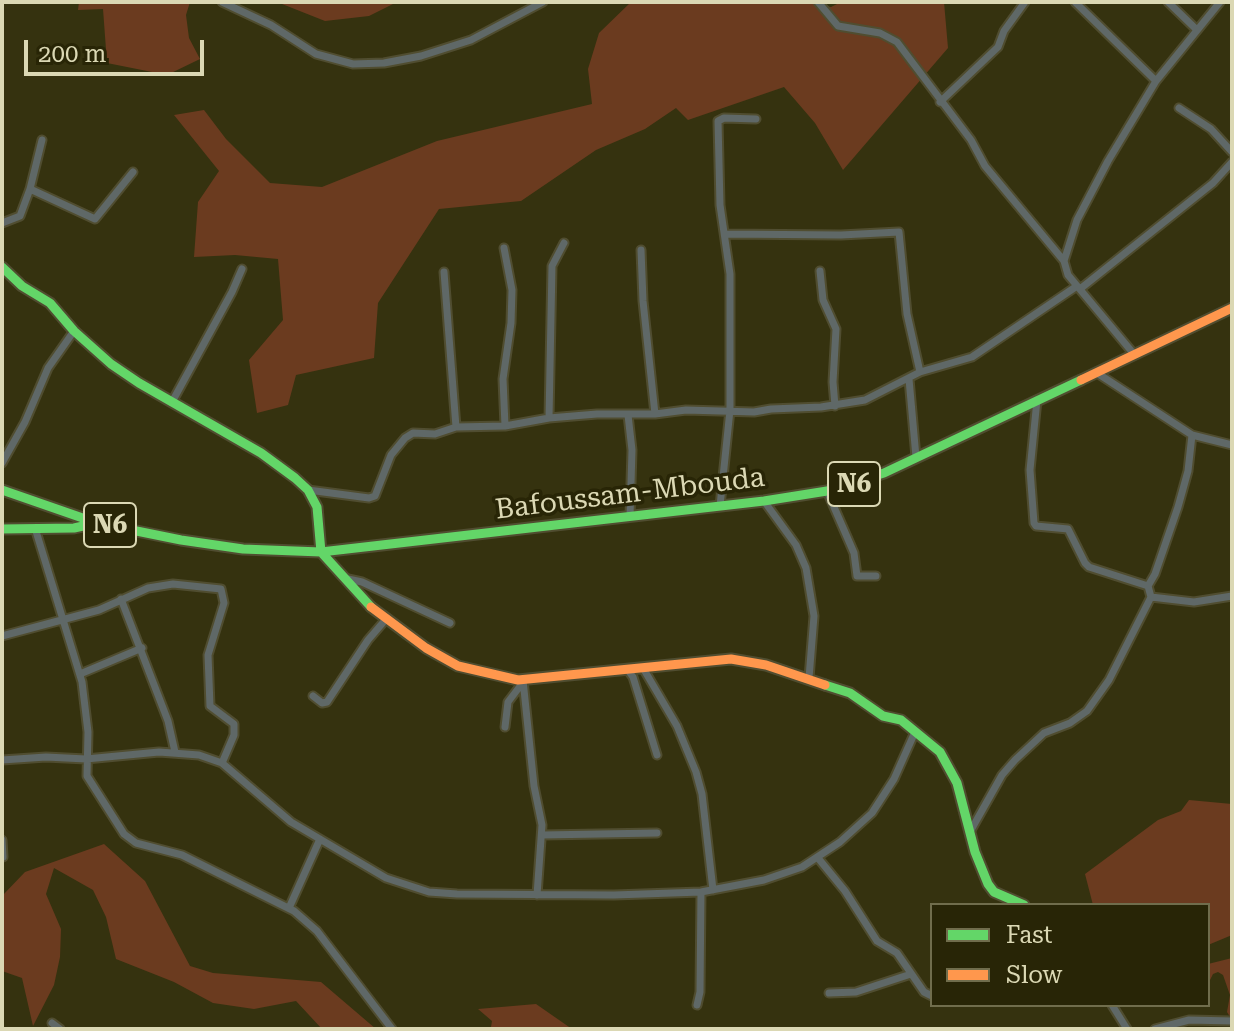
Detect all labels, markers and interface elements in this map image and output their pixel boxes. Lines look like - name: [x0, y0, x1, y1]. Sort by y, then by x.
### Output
- scale bar: [28, 24, 208, 74]
- text: 200 m: [38, 40, 106, 68]
- street label: Bafoussam-Mbouda: [493, 461, 767, 527]
- road number: N6: [828, 462, 880, 506]
- road number: N6: [84, 503, 136, 547]
- legend: [930, 903, 1210, 1007]
- text: Fast: [1006, 921, 1053, 949]
- text: Slow: [1006, 961, 1062, 989]

